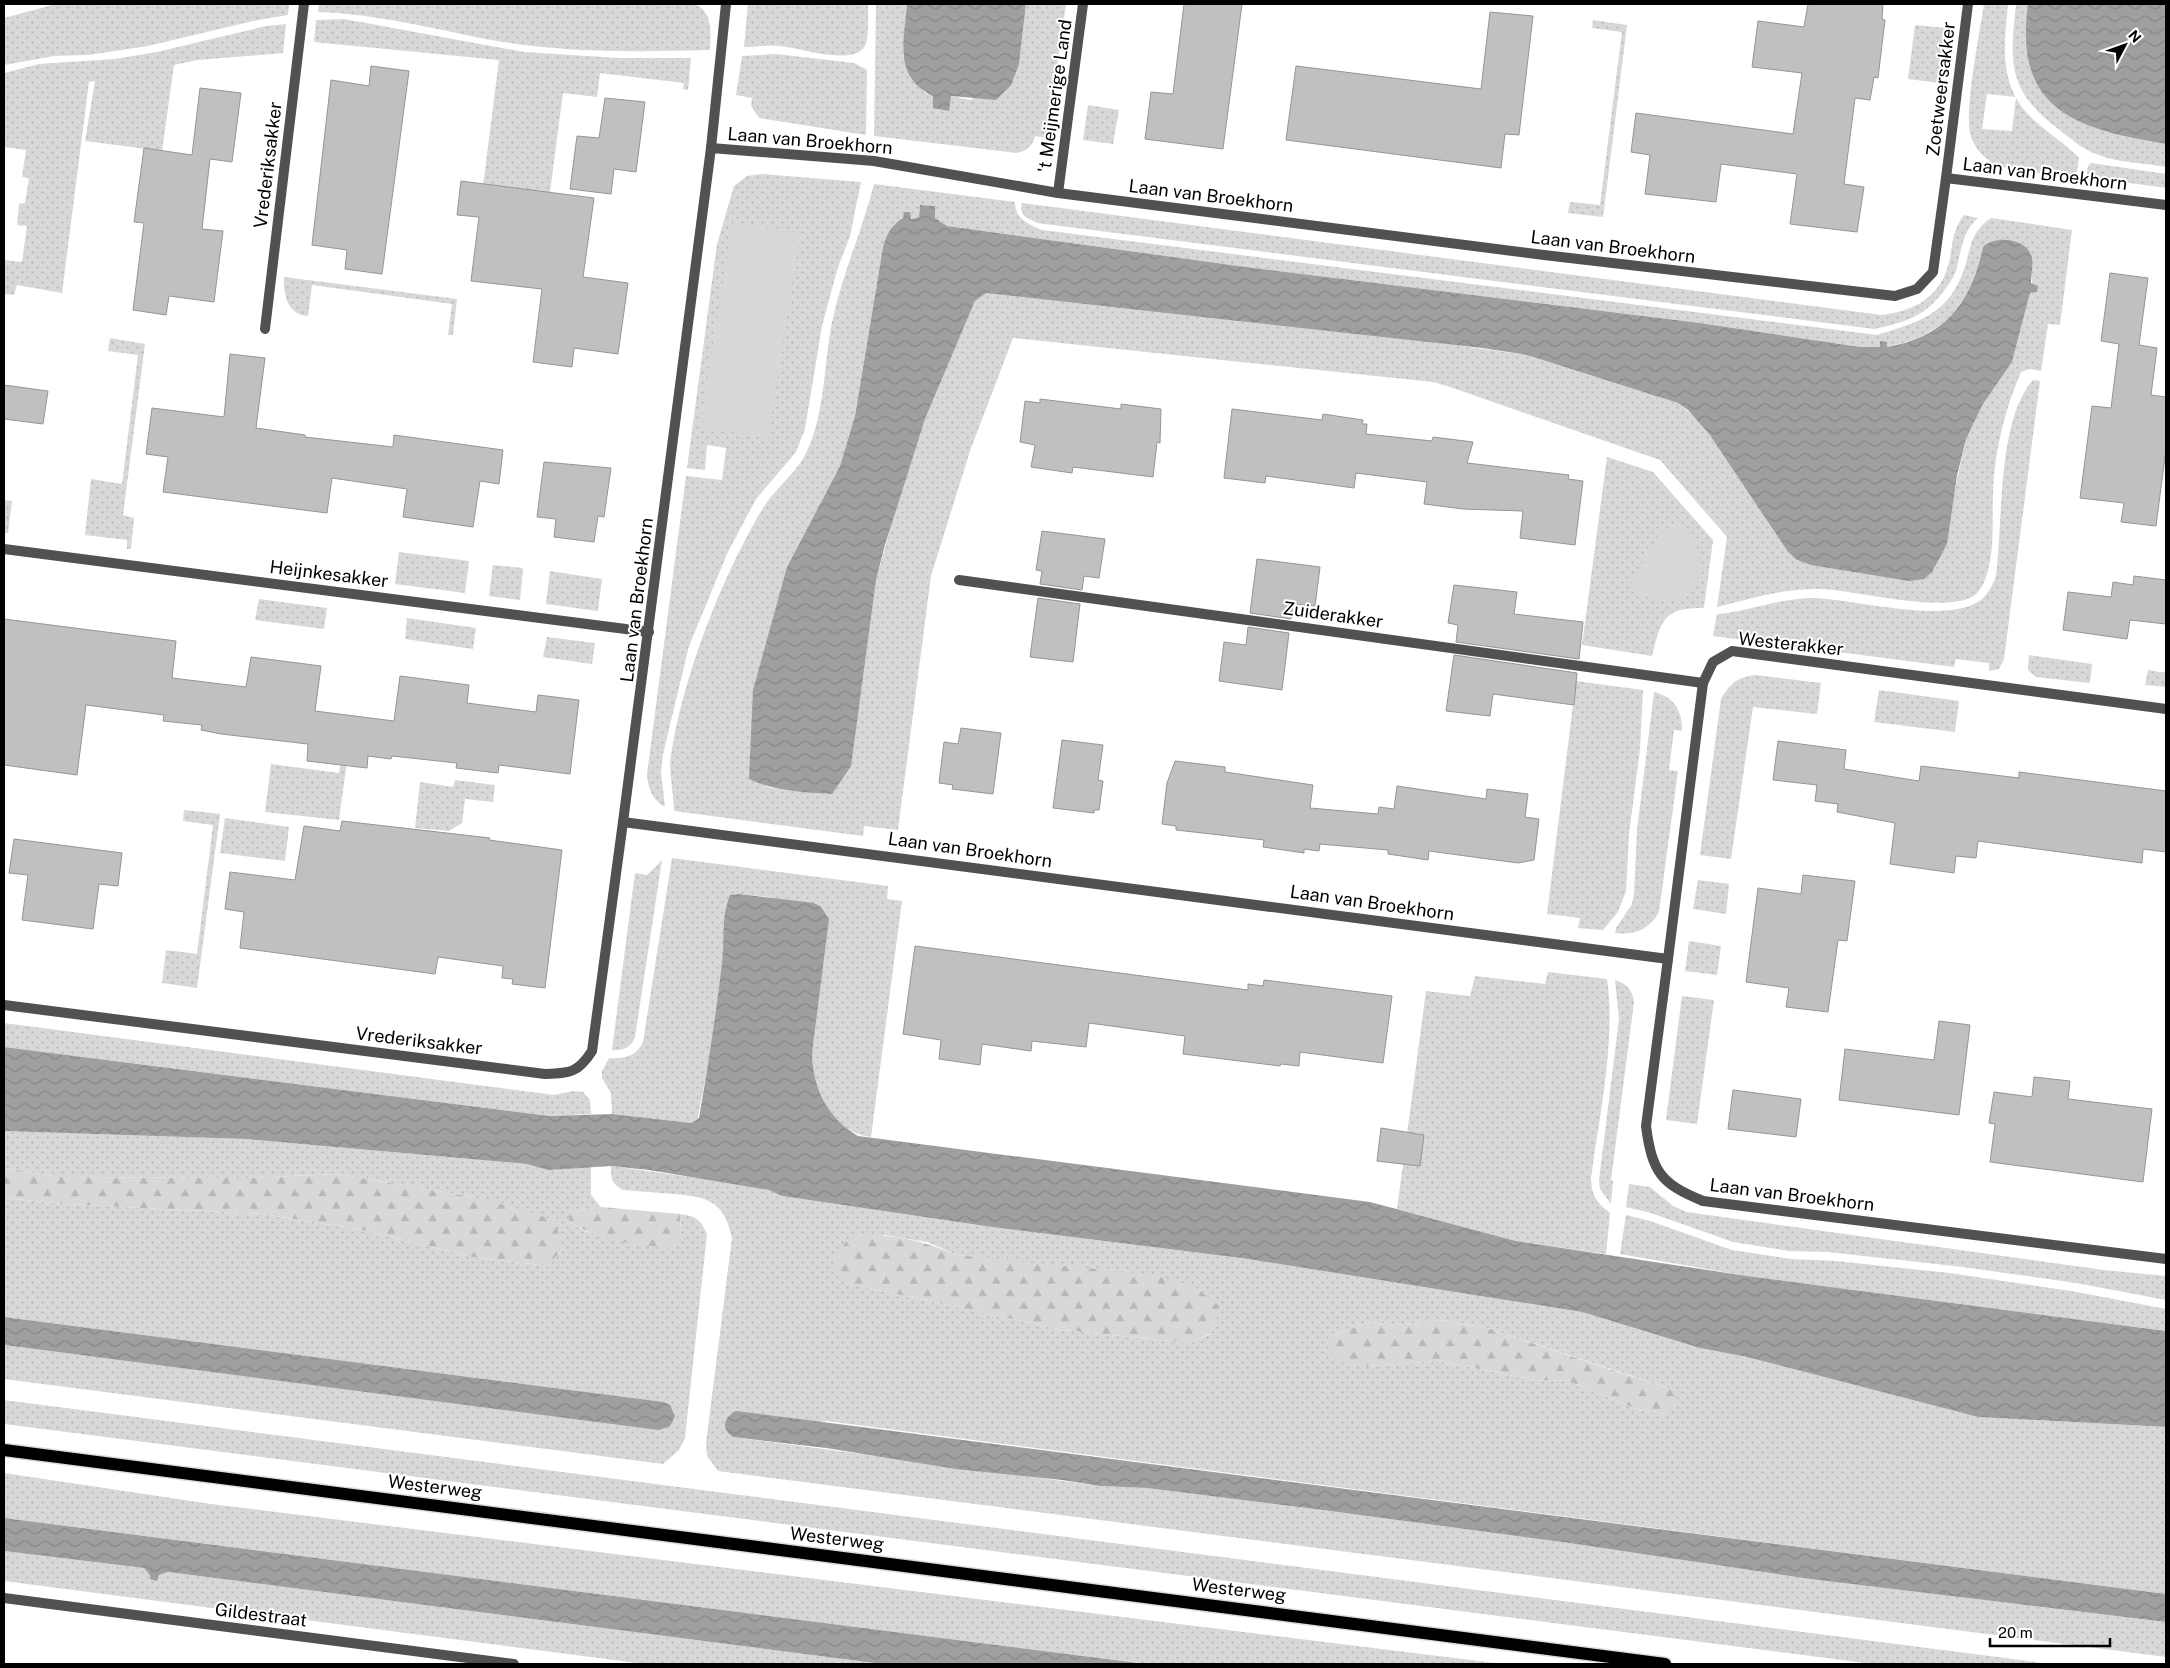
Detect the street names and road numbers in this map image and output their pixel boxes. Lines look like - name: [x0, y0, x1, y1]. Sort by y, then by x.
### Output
- street label: 't Meijmerige Land: [1033, 18, 1076, 174]
- street label: Zoetweersakker: [1922, 20, 1959, 157]
- street label: Vrederiksakker: [249, 100, 286, 230]
- street label: Laan van Broekhorn: [727, 123, 893, 158]
- street label: Laan van Broekhorn: [1962, 153, 2129, 194]
- street label: Laan van Broekhorn: [1128, 175, 1295, 216]
- street label: Laan van Broekhorn: [1530, 226, 1697, 267]
- street label: Laan van Broekhorn: [616, 516, 657, 683]
- street label: Heijnkesakker: [268, 556, 390, 591]
- street label: Zuiderakker: [1282, 597, 1385, 632]
- street label: Westerakker: [1737, 628, 1845, 659]
- street label: Laan van Broekhorn: [887, 828, 1054, 871]
- street label: Laan van Broekhorn: [1289, 881, 1456, 924]
- street label: Vrederiksakker: [354, 1022, 484, 1059]
- street label: Laan van Broekhorn: [1709, 1174, 1876, 1215]
- street label: Westerweg: [387, 1470, 483, 1503]
- street label: Westerweg: [789, 1522, 885, 1555]
- street label: Westerweg: [1191, 1573, 1287, 1606]
- street label: Gildestraat: [214, 1598, 308, 1631]

